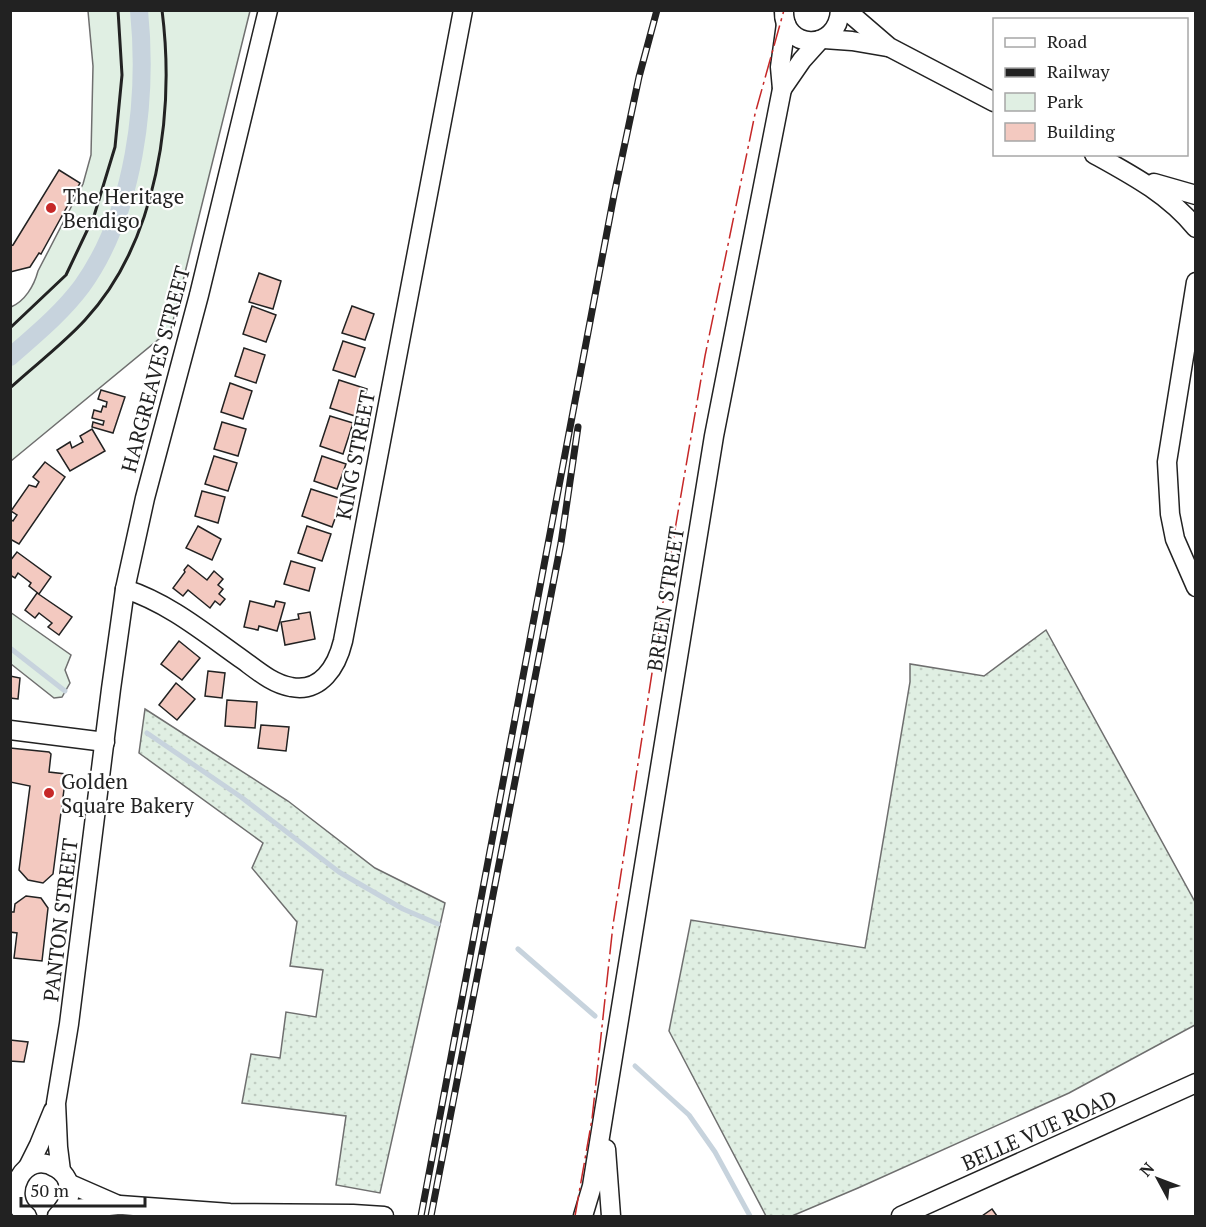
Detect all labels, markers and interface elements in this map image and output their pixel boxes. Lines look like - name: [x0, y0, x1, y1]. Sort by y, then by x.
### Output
- legend: [993, 18, 1188, 156]
- text: Road: [1047, 29, 1087, 53]
- text: Railway: [1047, 59, 1111, 83]
- text: Park: [1047, 89, 1084, 113]
- text: Building: [1047, 119, 1115, 143]
- place label: The Heritage Bendigo: [63, 182, 184, 234]
- marker: The Heritage Bendigo: [44, 201, 58, 215]
- street label: HARGREAVES STREET: [114, 263, 196, 475]
- street label: KING STREET: [329, 388, 381, 522]
- street label: BREEN STREET: [640, 525, 690, 673]
- place label: Golden Square Bakery: [61, 767, 194, 819]
- marker: Golden Square Bakery: [42, 786, 56, 800]
- street label: PANTON STREET: [36, 837, 84, 1003]
- street label: BELLE VUE ROAD: [957, 1083, 1121, 1177]
- north arrow: [1128, 1149, 1188, 1209]
- text: N: [1134, 1157, 1159, 1181]
- scale bar: [21, 1170, 146, 1208]
- text: 50 m: [30, 1178, 70, 1202]

